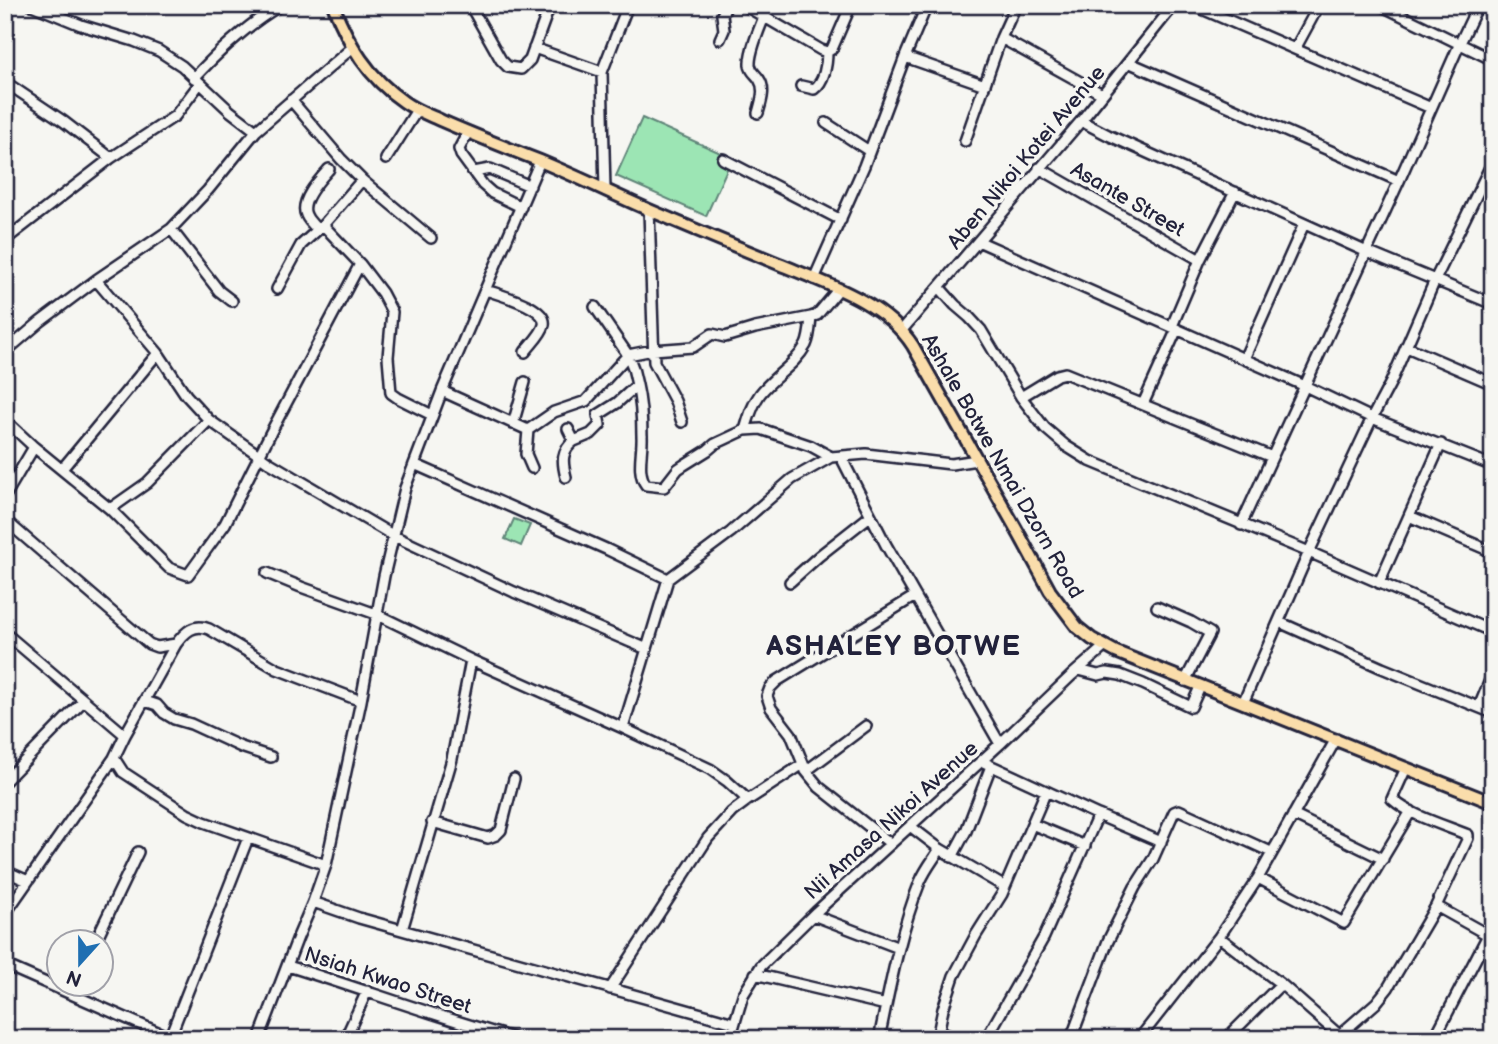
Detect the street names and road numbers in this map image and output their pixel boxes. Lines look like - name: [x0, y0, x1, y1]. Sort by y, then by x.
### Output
- street label: Aben Nikoi Kotei Avenue: [942, 60, 1111, 254]
- street label: Asante Street: [1066, 157, 1190, 242]
- street label: Ashale Botwe Nmai Dzorn Road: [916, 330, 1089, 603]
- street label: Nii Amasa Nikoi Avenue: [799, 736, 983, 905]
- street label: Nsiah Kwao Street: [301, 942, 475, 1019]

